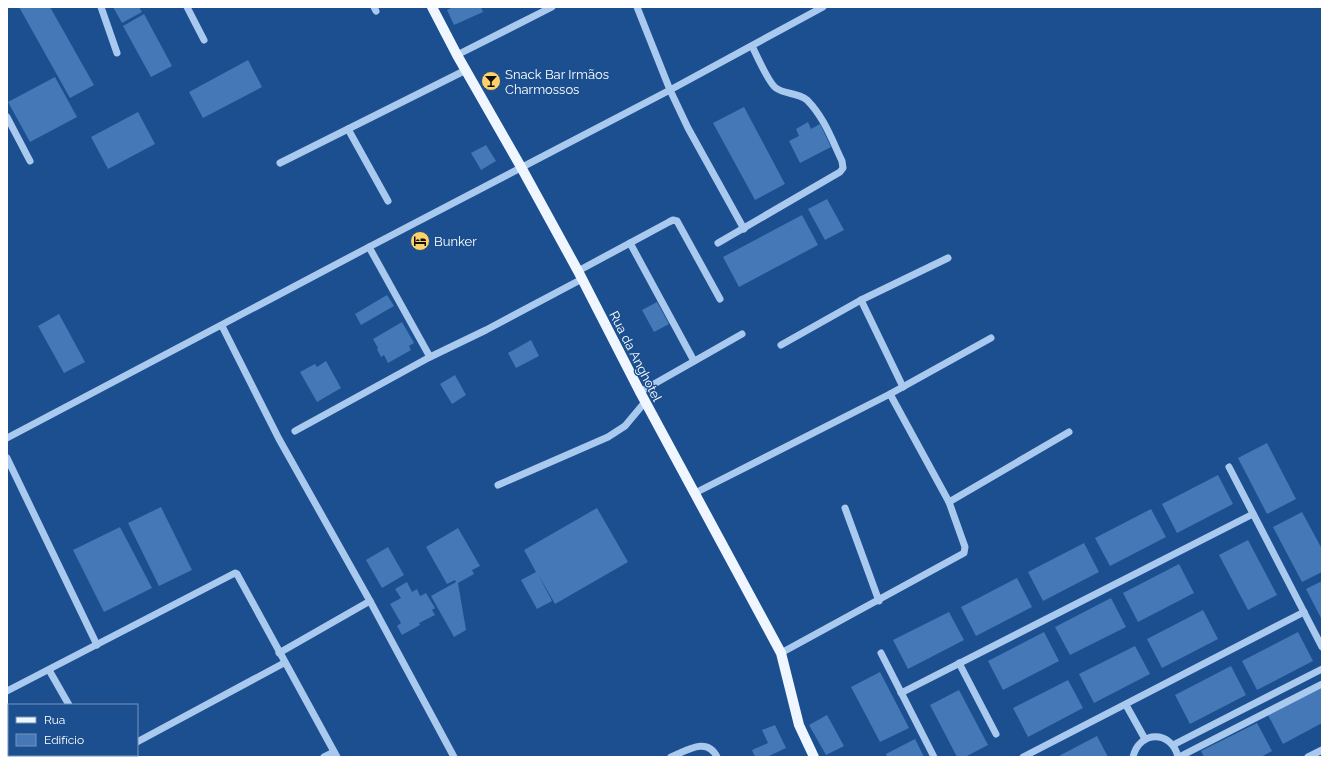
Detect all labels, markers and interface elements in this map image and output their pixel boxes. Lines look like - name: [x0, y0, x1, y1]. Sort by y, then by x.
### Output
- place label: Snack Bar Irmãos Charmossos: [505, 67, 609, 97]
- bar icon: Snack Bar Irmãos Charmossos: [480, 70, 502, 92]
- hotel icon: Bunker: [409, 230, 431, 252]
- place label: Bunker: [434, 234, 477, 249]
- street label: Rua da Anghotel: [606, 308, 665, 404]
- legend: [8, 704, 138, 756]
- text: Rua: [44, 713, 65, 727]
- text: Edifício: [44, 733, 84, 747]

